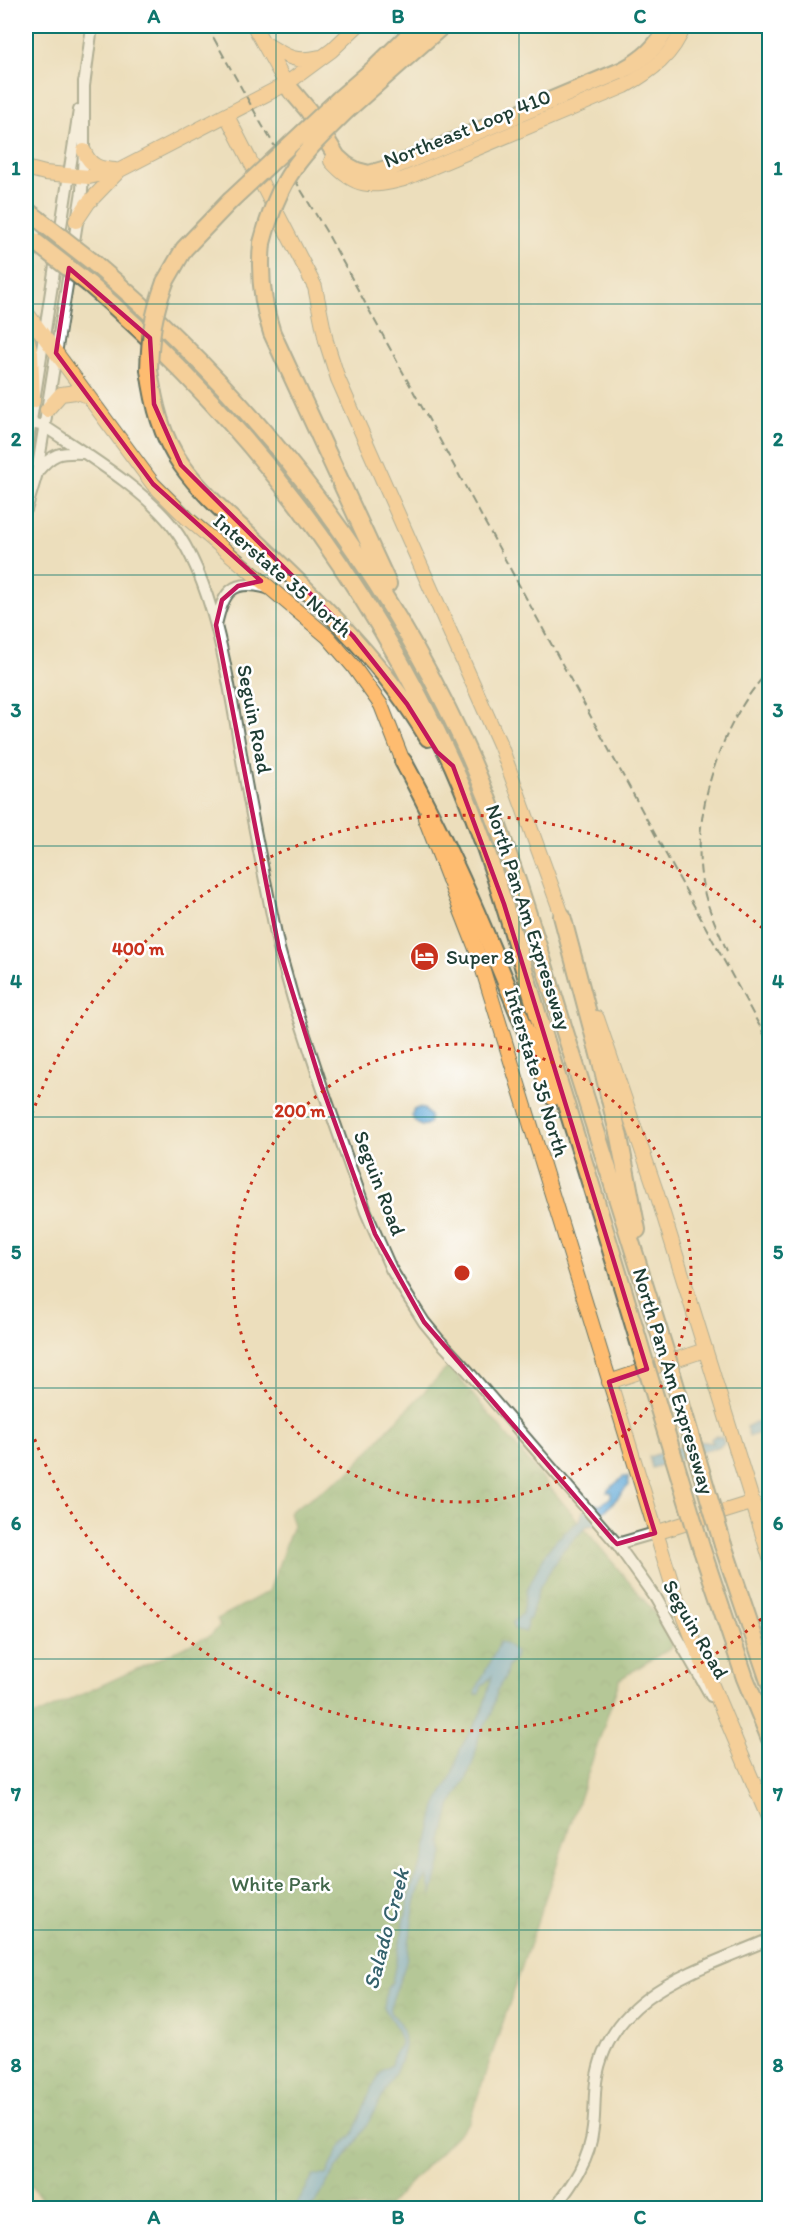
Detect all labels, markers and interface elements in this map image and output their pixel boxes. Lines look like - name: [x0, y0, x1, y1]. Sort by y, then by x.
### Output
- text: A: [147, 4, 161, 28]
- text: B: [392, 4, 405, 28]
- text: C: [634, 4, 647, 28]
- street label: Northeast Loop 410: [380, 83, 554, 173]
- text: 1: [11, 156, 21, 180]
- text: 1: [773, 156, 783, 180]
- text: 2: [11, 427, 22, 451]
- text: 2: [773, 427, 784, 451]
- street label: Interstate 35 North: [209, 508, 357, 642]
- street label: Seguin Road: [232, 662, 278, 776]
- text: 3: [11, 698, 22, 722]
- text: 3: [773, 698, 784, 722]
- street label: North Pan Am Expressway: [481, 801, 577, 1033]
- text: 400 m: [112, 938, 165, 960]
- hotel icon: Super 8: [409, 940, 441, 972]
- place label: Super 8: [446, 944, 515, 969]
- text: 4: [10, 969, 22, 993]
- text: 4: [772, 969, 784, 993]
- street label: Interstate 35 North: [499, 984, 575, 1160]
- text: 200 m: [275, 1100, 326, 1122]
- street label: Seguin Road: [349, 1127, 412, 1240]
- text: 5: [11, 1240, 22, 1264]
- text: 5: [773, 1240, 784, 1264]
- centre of rings: [452, 1263, 472, 1283]
- street label: North Pan Am Expressway: [628, 1265, 720, 1497]
- text: 6: [11, 1511, 22, 1535]
- text: 6: [773, 1511, 784, 1535]
- street label: Seguin Road: [658, 1575, 735, 1684]
- text: 7: [10, 1782, 21, 1806]
- text: 7: [772, 1782, 783, 1806]
- water label: Salado Creek: [357, 1864, 416, 1992]
- park label: White Park: [231, 1871, 331, 1896]
- text: 8: [11, 2053, 22, 2077]
- text: 8: [773, 2053, 784, 2077]
- text: A: [147, 2205, 161, 2229]
- text: B: [392, 2205, 405, 2229]
- text: C: [634, 2205, 647, 2229]

